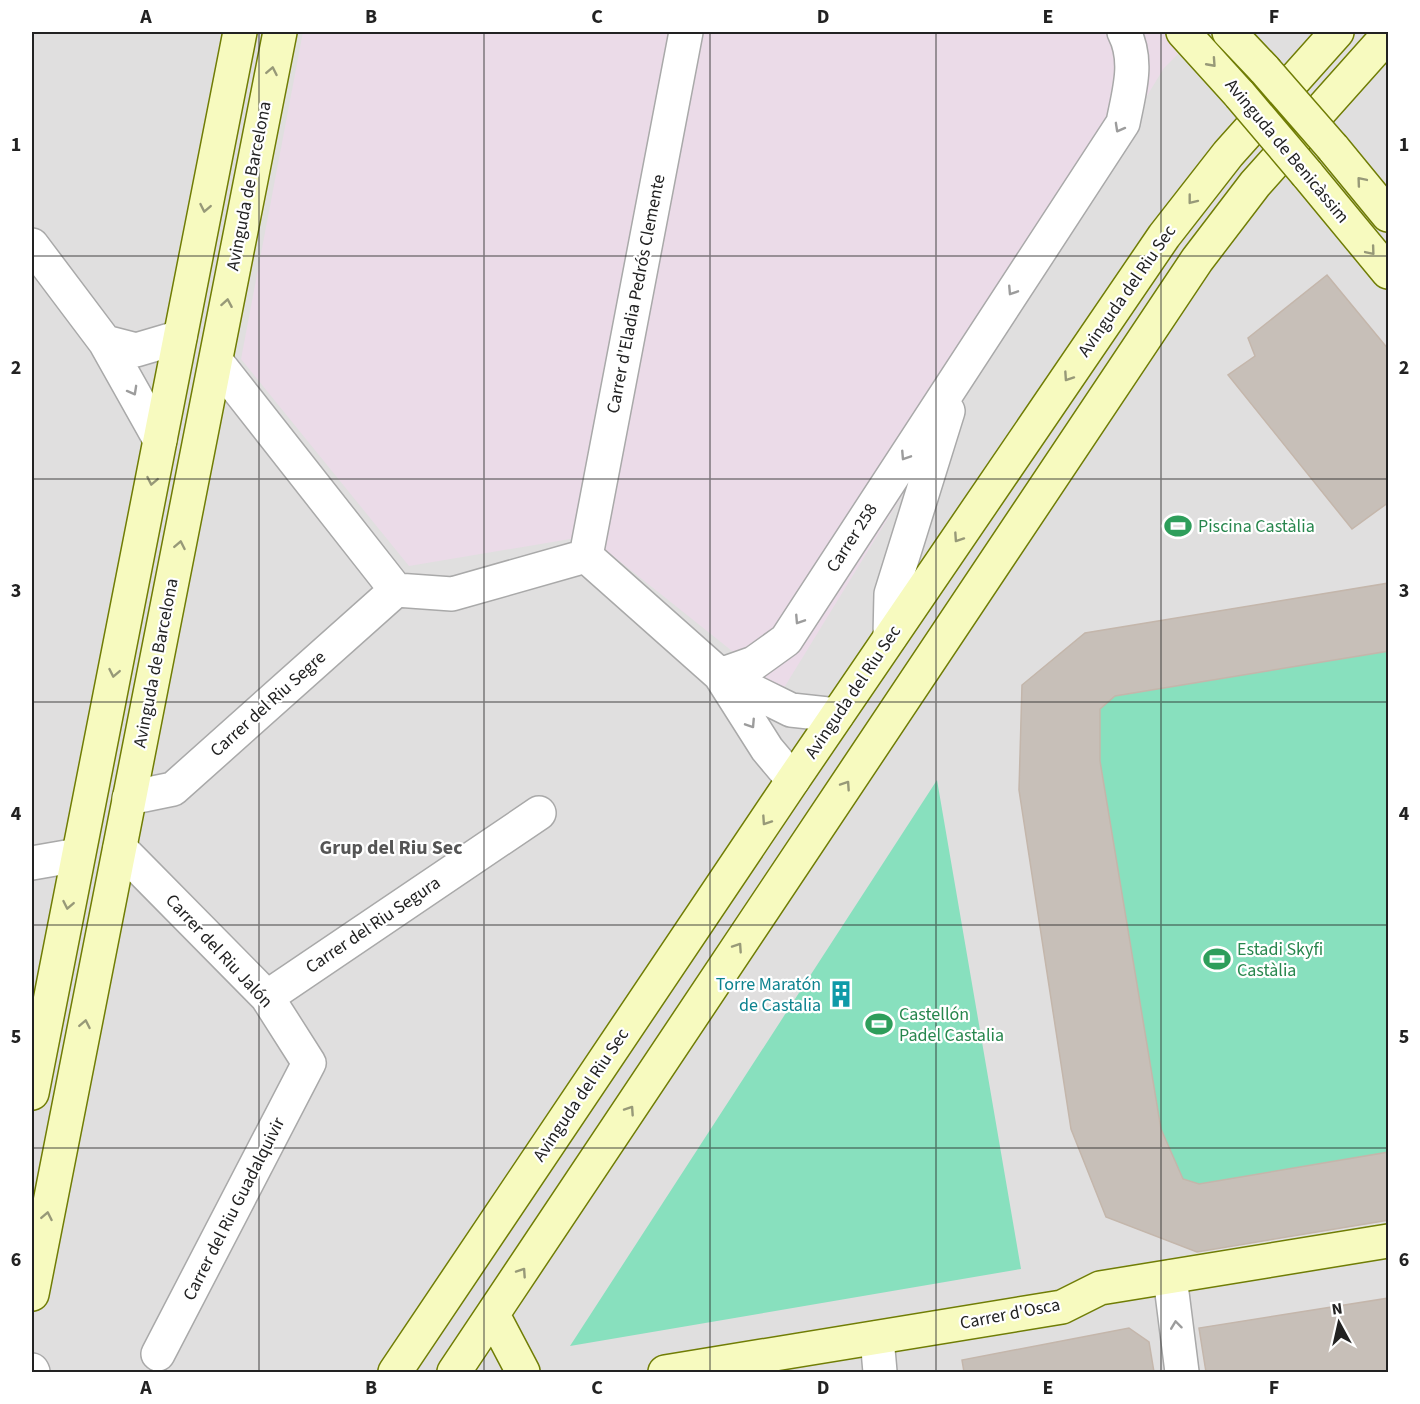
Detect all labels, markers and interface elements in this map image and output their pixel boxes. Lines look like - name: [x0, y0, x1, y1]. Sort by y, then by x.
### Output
- text: A: [139, 3, 152, 31]
- text: B: [365, 3, 377, 31]
- text: C: [591, 3, 603, 31]
- text: D: [817, 3, 829, 31]
- text: E: [1043, 3, 1053, 31]
- text: F: [1269, 3, 1279, 31]
- one-way arrow: [1205, 56, 1216, 67]
- one-way arrow: [265, 66, 278, 76]
- street label: Avinguda de Benicàssim: [1219, 73, 1355, 229]
- street label: Avinguda de Barcelona: [220, 99, 278, 273]
- one-way arrow: [1115, 122, 1126, 132]
- text: 1: [11, 131, 21, 159]
- text: 1: [1399, 131, 1409, 159]
- street label: Carrer d'Eladia Pedrós Clemente: [601, 172, 671, 416]
- one-way arrow: [1357, 177, 1368, 188]
- one-way arrow: [1188, 194, 1199, 205]
- one-way arrow: [199, 202, 212, 212]
- street label: Avinguda del Riu Sec: [1072, 220, 1182, 362]
- one-way arrow: [1364, 244, 1375, 255]
- one-way arrow: [1008, 285, 1020, 295]
- one-way arrow: [220, 299, 232, 308]
- text: 2: [11, 354, 21, 382]
- text: 2: [1399, 354, 1409, 382]
- one-way arrow: [1064, 371, 1075, 382]
- one-way arrow: [126, 385, 137, 395]
- one-way arrow: [901, 449, 912, 460]
- one-way arrow: [146, 476, 159, 486]
- street label: Carrer 258: [820, 499, 884, 577]
- sports icon: Piscina Castàlia: [1163, 511, 1193, 541]
- place label: Piscina Castàlia: [1198, 514, 1315, 539]
- one-way arrow: [954, 531, 965, 542]
- one-way arrow: [173, 540, 186, 550]
- street label: Avinguda de Barcelona: [127, 576, 185, 750]
- text: 3: [11, 577, 21, 605]
- text: 3: [1399, 577, 1409, 605]
- one-way arrow: [795, 613, 806, 624]
- street label: Avinguda del Riu Sec: [799, 620, 907, 764]
- street label: Carrer del Riu Segre: [205, 645, 331, 763]
- one-way arrow: [108, 668, 121, 678]
- one-way arrow: [744, 718, 756, 728]
- one-way arrow: [839, 781, 850, 792]
- text: 4: [11, 800, 22, 828]
- text: 4: [1399, 800, 1410, 828]
- one-way arrow: [761, 815, 773, 825]
- district label: Grup del Riu Sec: [319, 834, 463, 862]
- street label: Carrer del Riu Segura: [301, 871, 445, 979]
- street label: Carrer del Riu Jalón: [160, 889, 278, 1013]
- one-way arrow: [62, 900, 75, 910]
- place label: Estadi Skyfi Castàlia: [1237, 937, 1323, 983]
- one-way arrow: [731, 943, 742, 954]
- sports icon: Estadi Skyfi Castàlia: [1202, 944, 1232, 974]
- place label: Torre Maratón de Castalia: [716, 972, 821, 1018]
- building icon: Torre Maratón de Castalia: [826, 979, 856, 1009]
- place label: Castellón Padel Castalia: [899, 1002, 1004, 1048]
- sports icon: Castellón Padel Castalia: [864, 1009, 894, 1039]
- one-way arrow: [78, 1020, 91, 1030]
- text: 5: [11, 1023, 21, 1051]
- street label: Avinguda del Riu Sec: [527, 1023, 635, 1167]
- text: 5: [1399, 1023, 1409, 1051]
- one-way arrow: [623, 1105, 634, 1116]
- street label: Carrer del Riu Guadalquivir: [177, 1112, 291, 1305]
- one-way arrow: [40, 1211, 53, 1221]
- text: 6: [11, 1246, 21, 1274]
- text: 6: [1399, 1246, 1409, 1274]
- one-way arrow: [514, 1268, 526, 1278]
- street label: Carrer d'Osca: [958, 1292, 1062, 1336]
- north arrow: [1309, 1293, 1369, 1353]
- text: N: [1330, 1298, 1344, 1321]
- one-way arrow: [1170, 1320, 1183, 1329]
- text: A: [139, 1374, 152, 1402]
- text: B: [365, 1374, 377, 1402]
- text: C: [591, 1374, 603, 1402]
- text: D: [817, 1374, 829, 1402]
- text: E: [1043, 1374, 1053, 1402]
- text: F: [1269, 1374, 1279, 1402]

